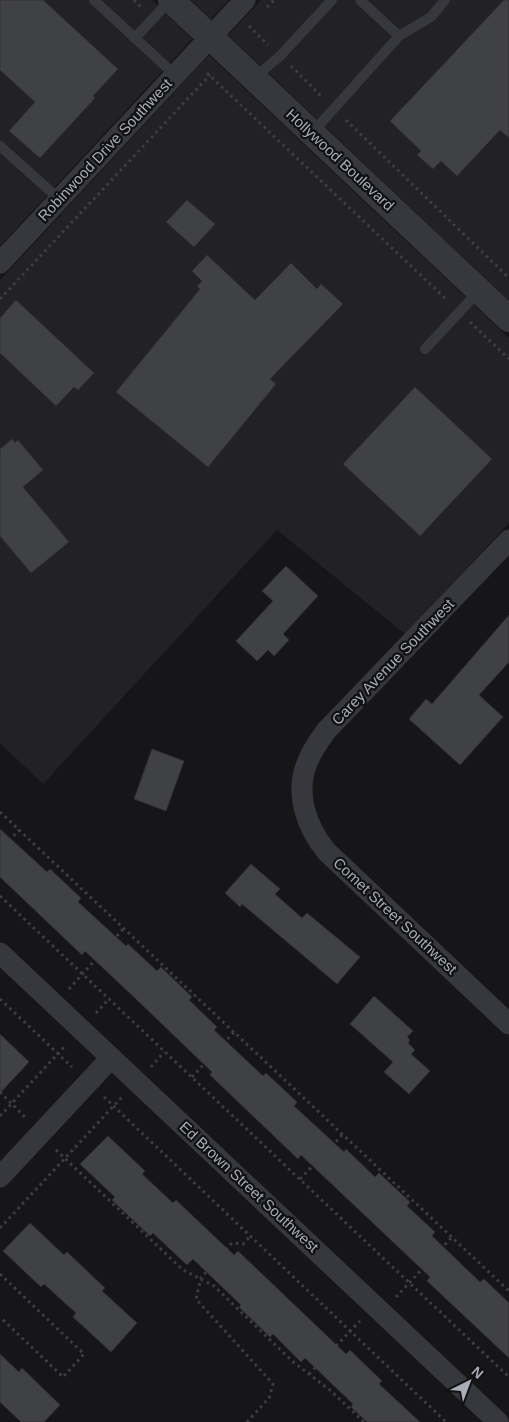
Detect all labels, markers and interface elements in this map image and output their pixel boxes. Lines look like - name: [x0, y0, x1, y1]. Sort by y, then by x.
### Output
- street label: Robinwood Drive Southwest: [34, 74, 176, 224]
- street label: Hollywood Boulevard: [283, 105, 398, 214]
- street label: Carey Avenue Southwest: [328, 595, 458, 728]
- street label: Comet Street Southwest: [330, 854, 461, 978]
- street label: Ed Brown Street Southwest: [176, 1118, 323, 1256]
- north arrow: [444, 1357, 494, 1407]
- text: N: [469, 1363, 487, 1382]

